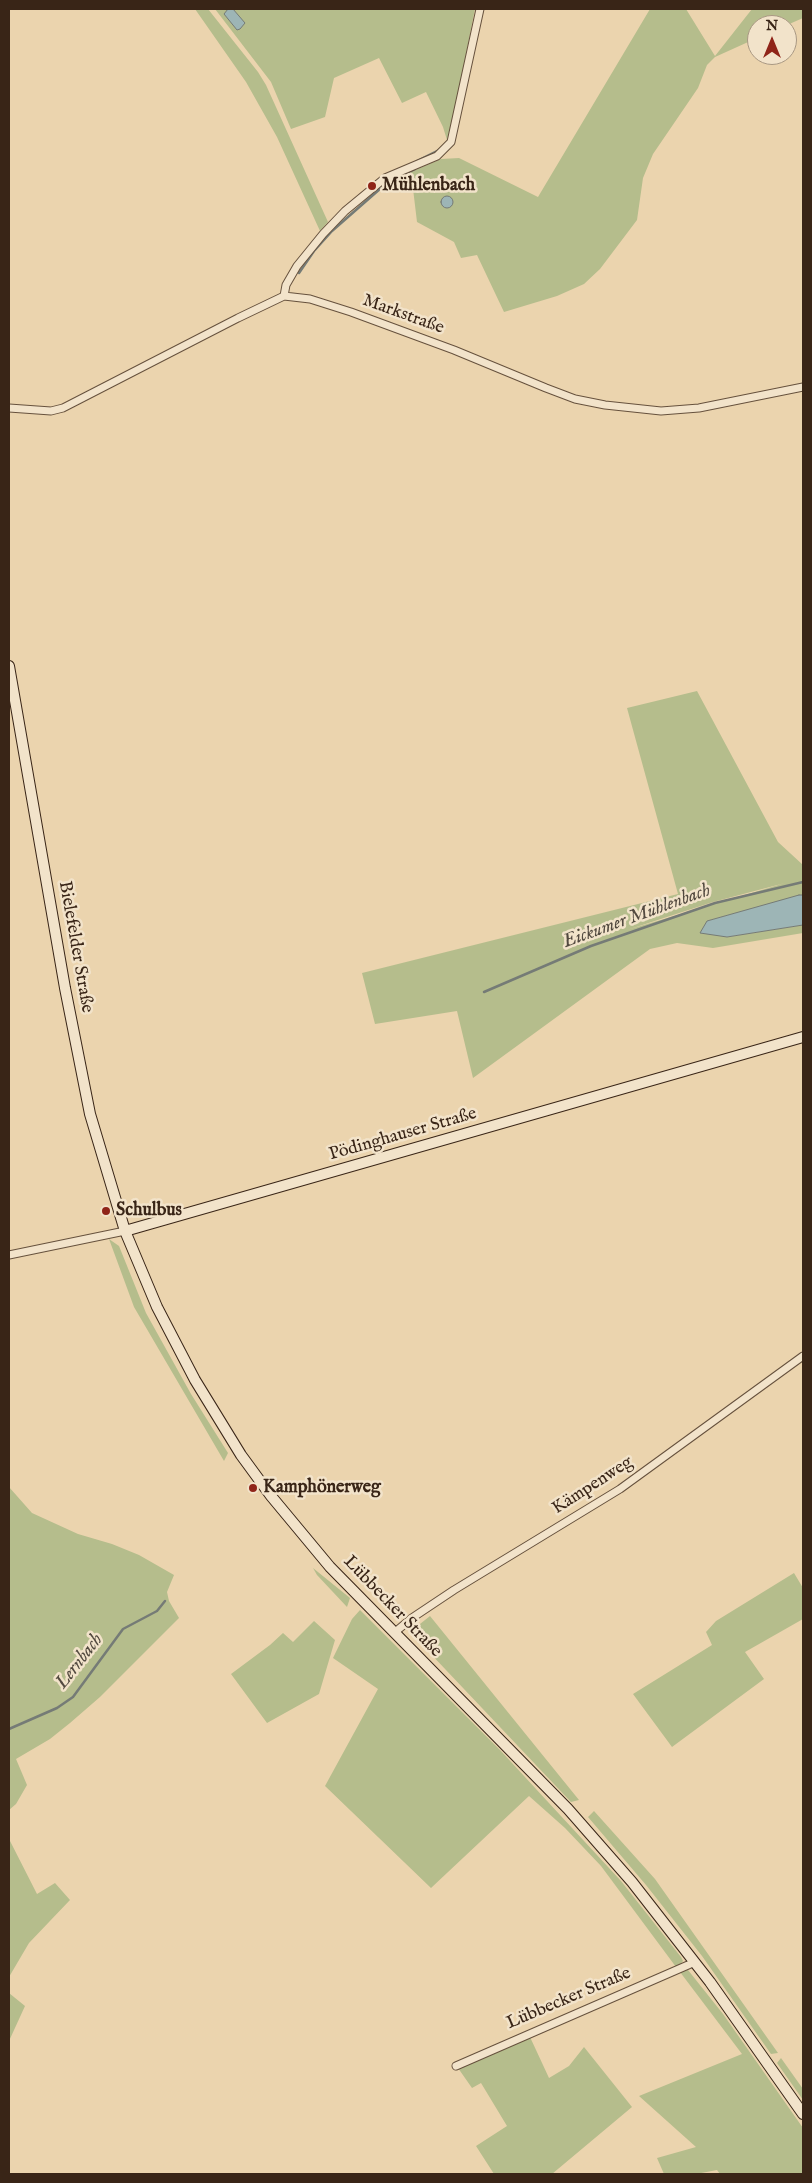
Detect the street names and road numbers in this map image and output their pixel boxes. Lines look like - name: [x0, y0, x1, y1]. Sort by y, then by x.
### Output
- street label: Markstraße: [359, 290, 447, 340]
- street label: Bielefelder Straße: [53, 879, 97, 1015]
- street label: Pödinghauser Straße: [327, 1104, 479, 1166]
- street label: Kämpenweg: [549, 1452, 637, 1520]
- street label: Lübbecker Straße: [338, 1552, 446, 1662]
- street label: Lübbecker Straße: [504, 1963, 634, 2035]

